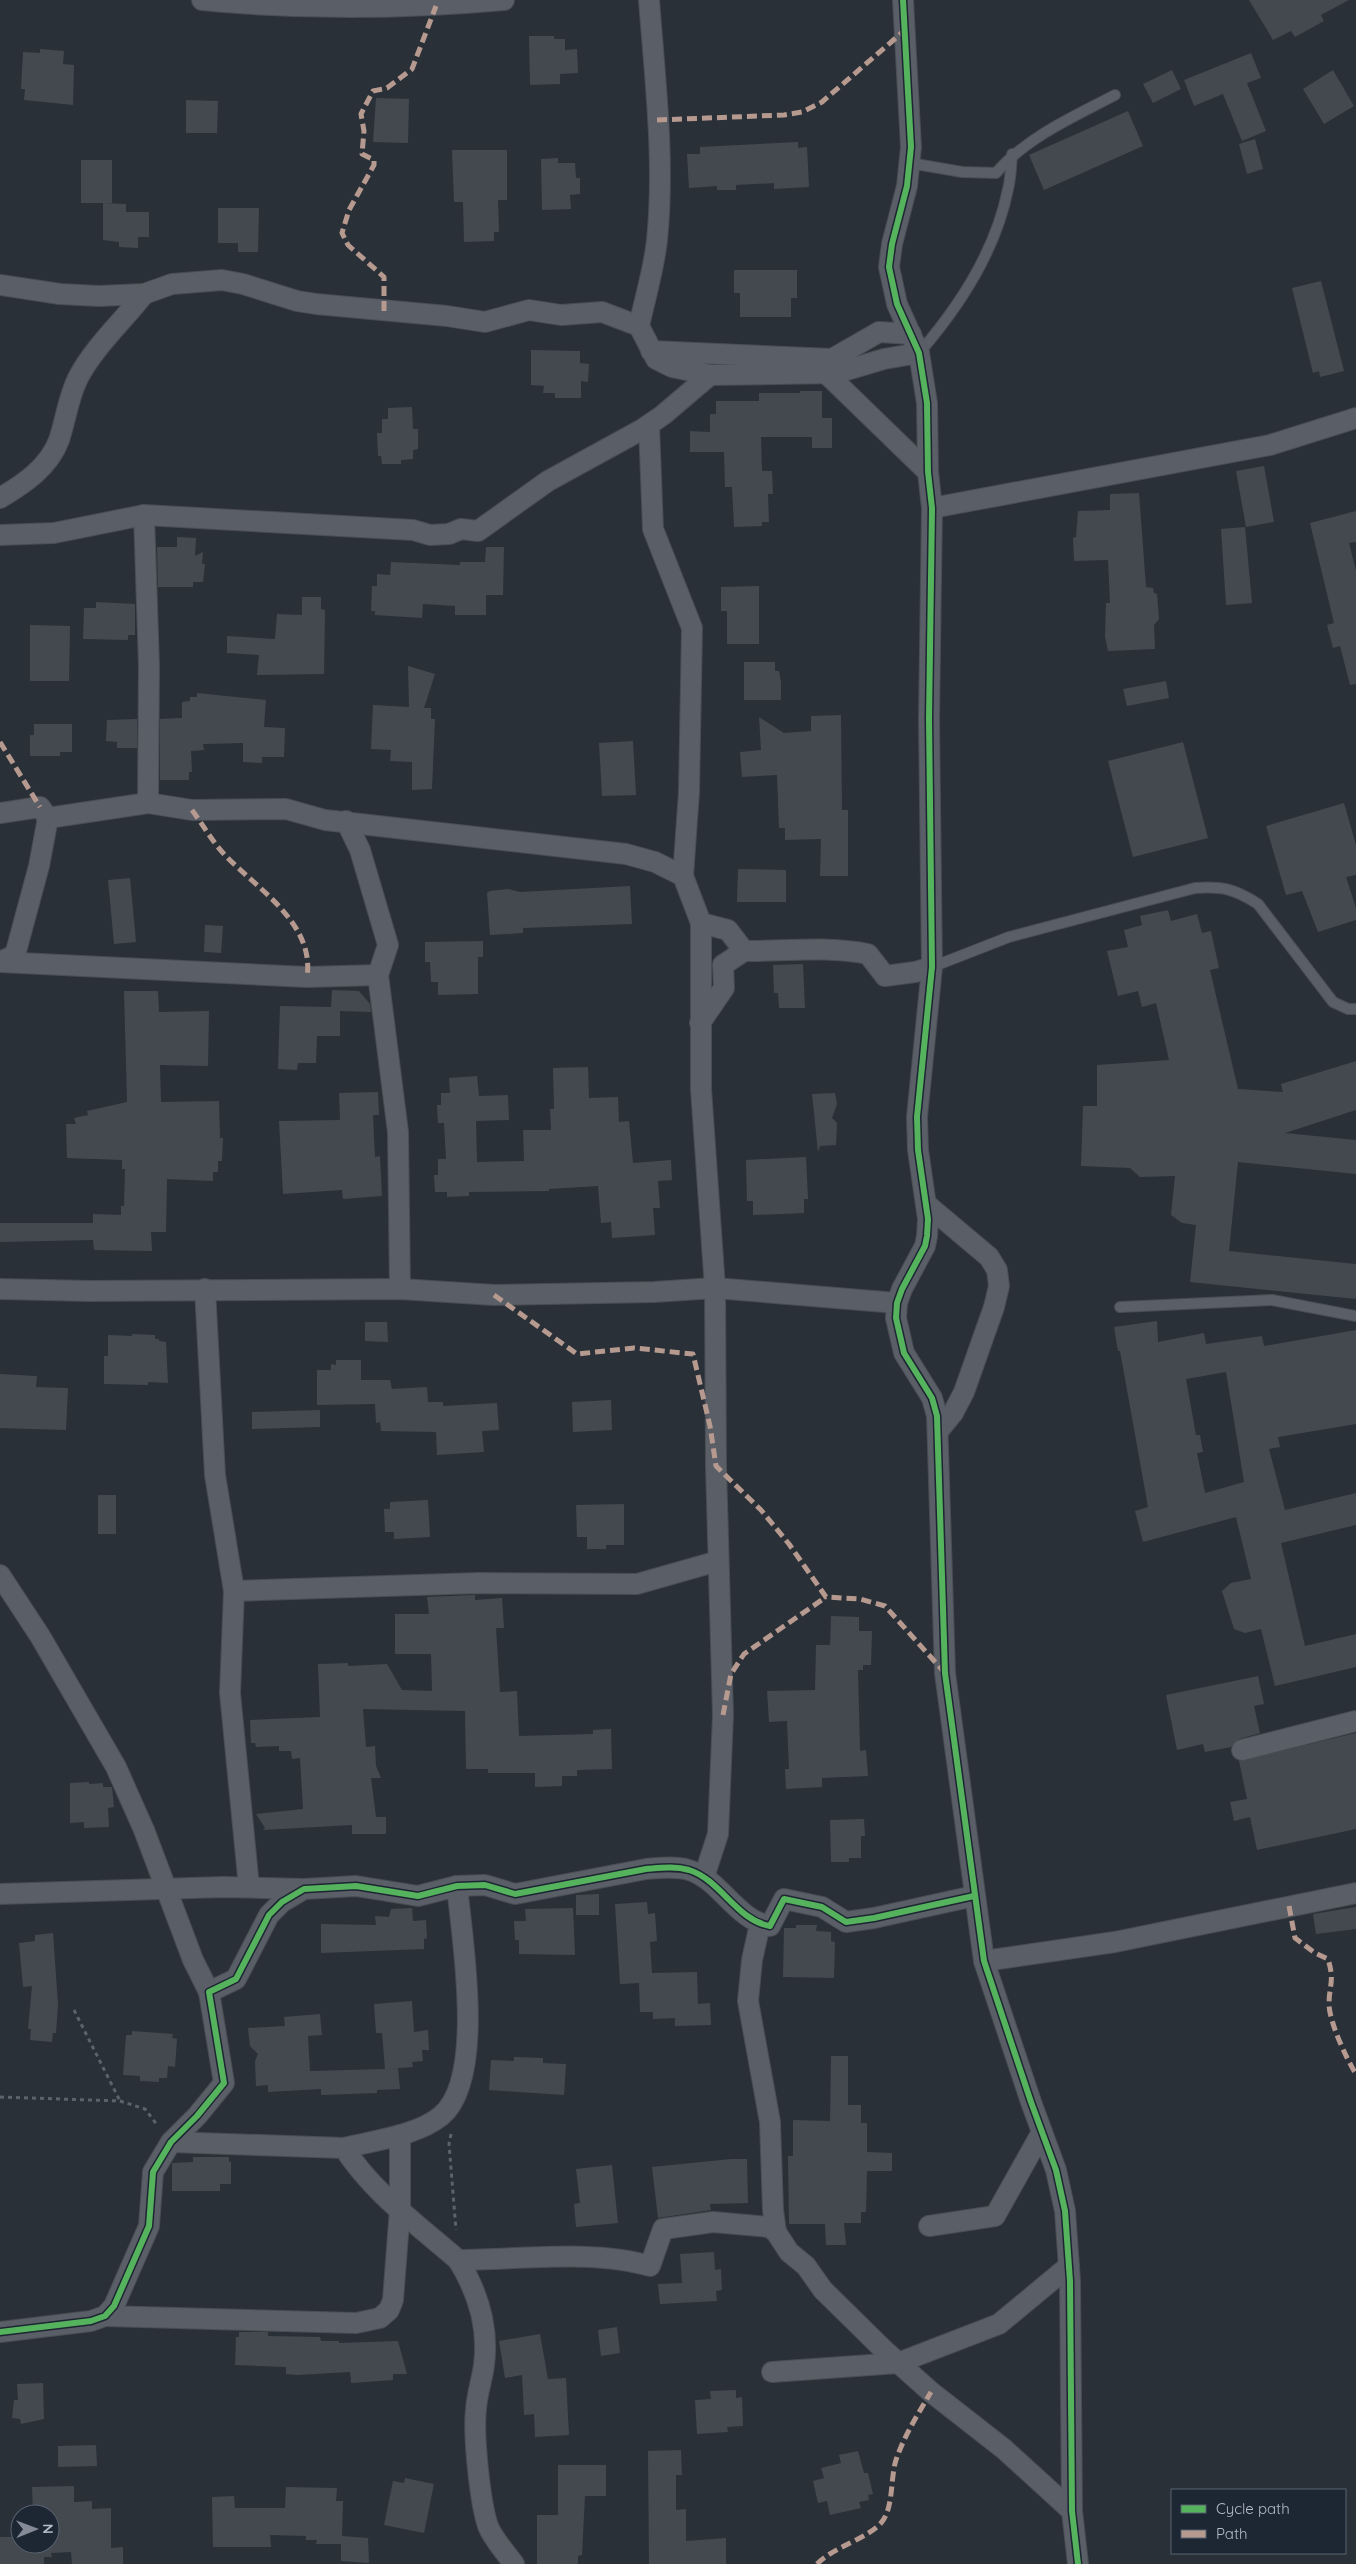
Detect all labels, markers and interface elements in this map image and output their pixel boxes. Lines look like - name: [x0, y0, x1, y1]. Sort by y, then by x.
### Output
- legend: [1171, 2489, 1346, 2554]
- text: Cycle path: [1216, 2499, 1290, 2518]
- north arrow: [10, 2504, 60, 2554]
- text: N: [39, 2523, 57, 2534]
- text: Path: [1216, 2524, 1248, 2543]

